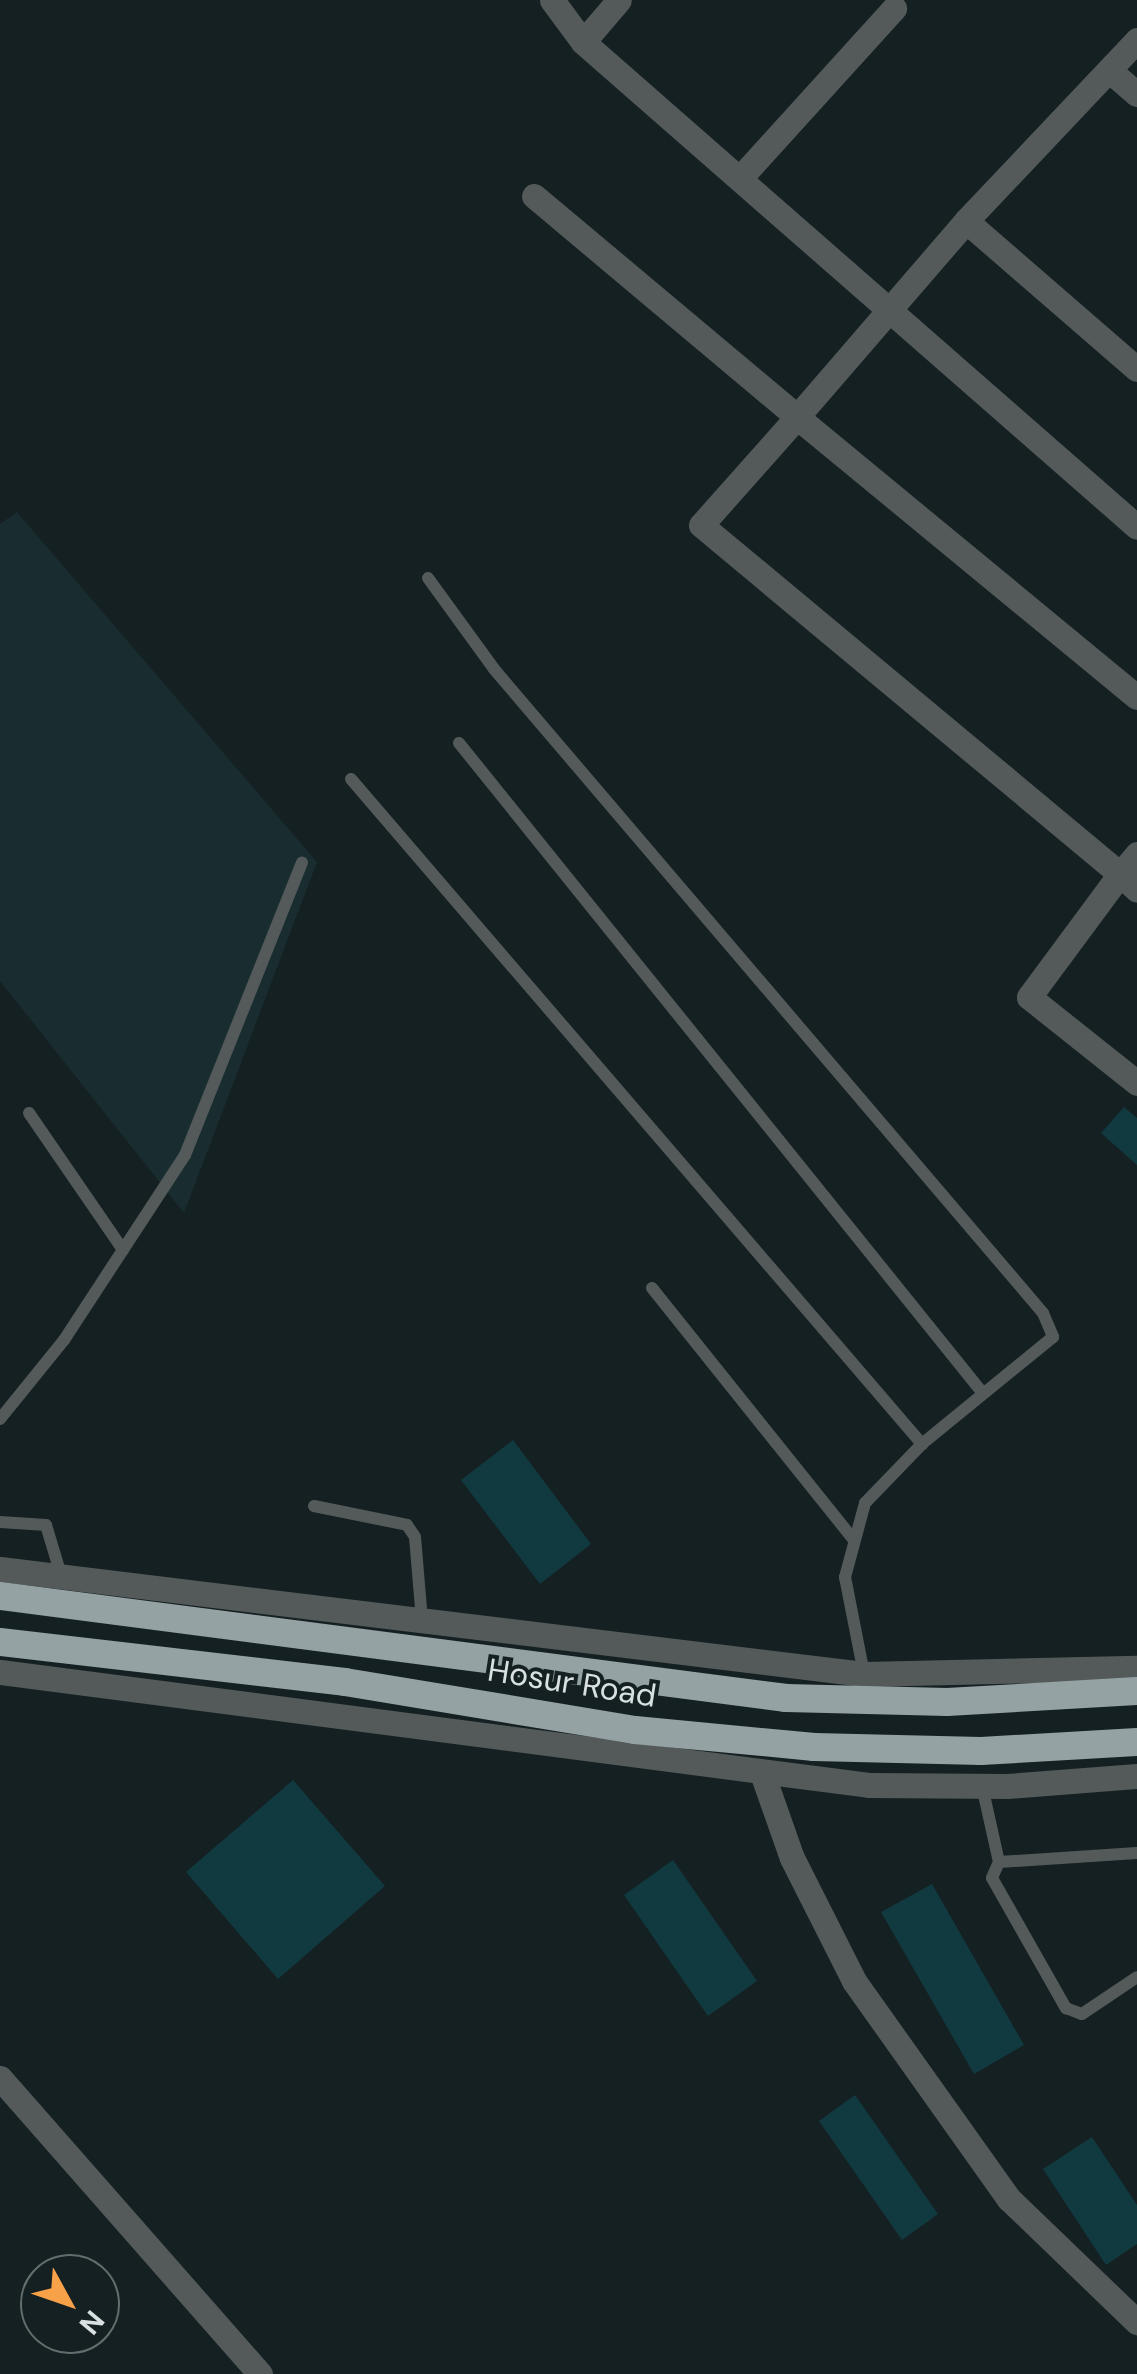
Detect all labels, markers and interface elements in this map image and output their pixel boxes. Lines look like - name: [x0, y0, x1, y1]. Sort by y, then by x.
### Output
- street label: Hosur Road: [485, 1651, 659, 1715]
- north arrow: [20, 2254, 120, 2354]
- text: N: [71, 2303, 113, 2342]

